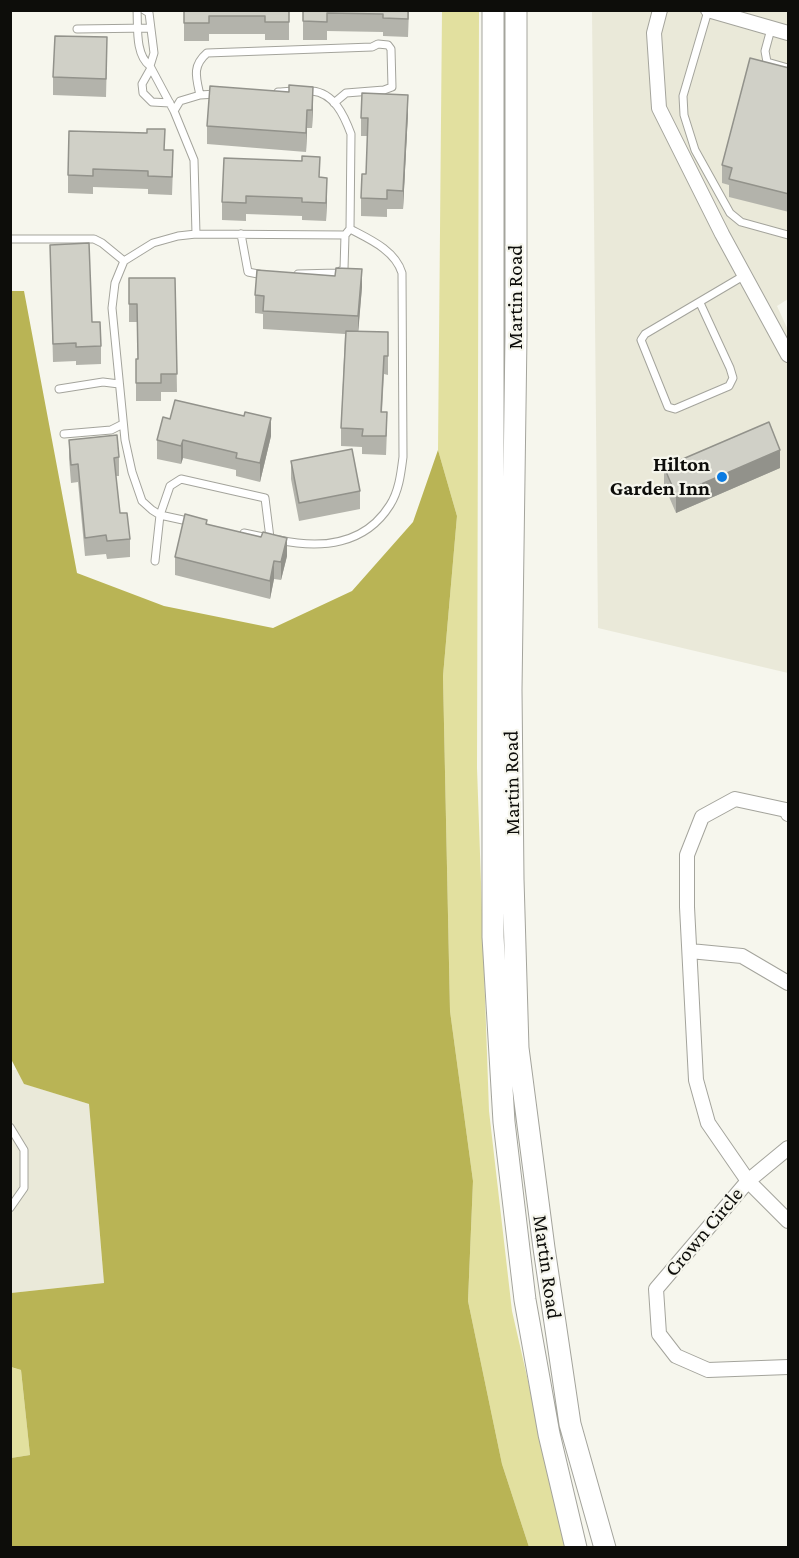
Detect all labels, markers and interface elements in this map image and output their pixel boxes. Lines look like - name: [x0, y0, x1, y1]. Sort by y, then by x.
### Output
- street label: Martin Road: [503, 245, 529, 349]
- place label: Hilton Garden Inn: [610, 452, 710, 502]
- marker: Hilton Garden Inn: [715, 470, 729, 484]
- street label: Martin Road: [498, 730, 526, 836]
- street label: Crown Circle: [659, 1182, 749, 1282]
- street label: Martin Road: [527, 1213, 567, 1321]

